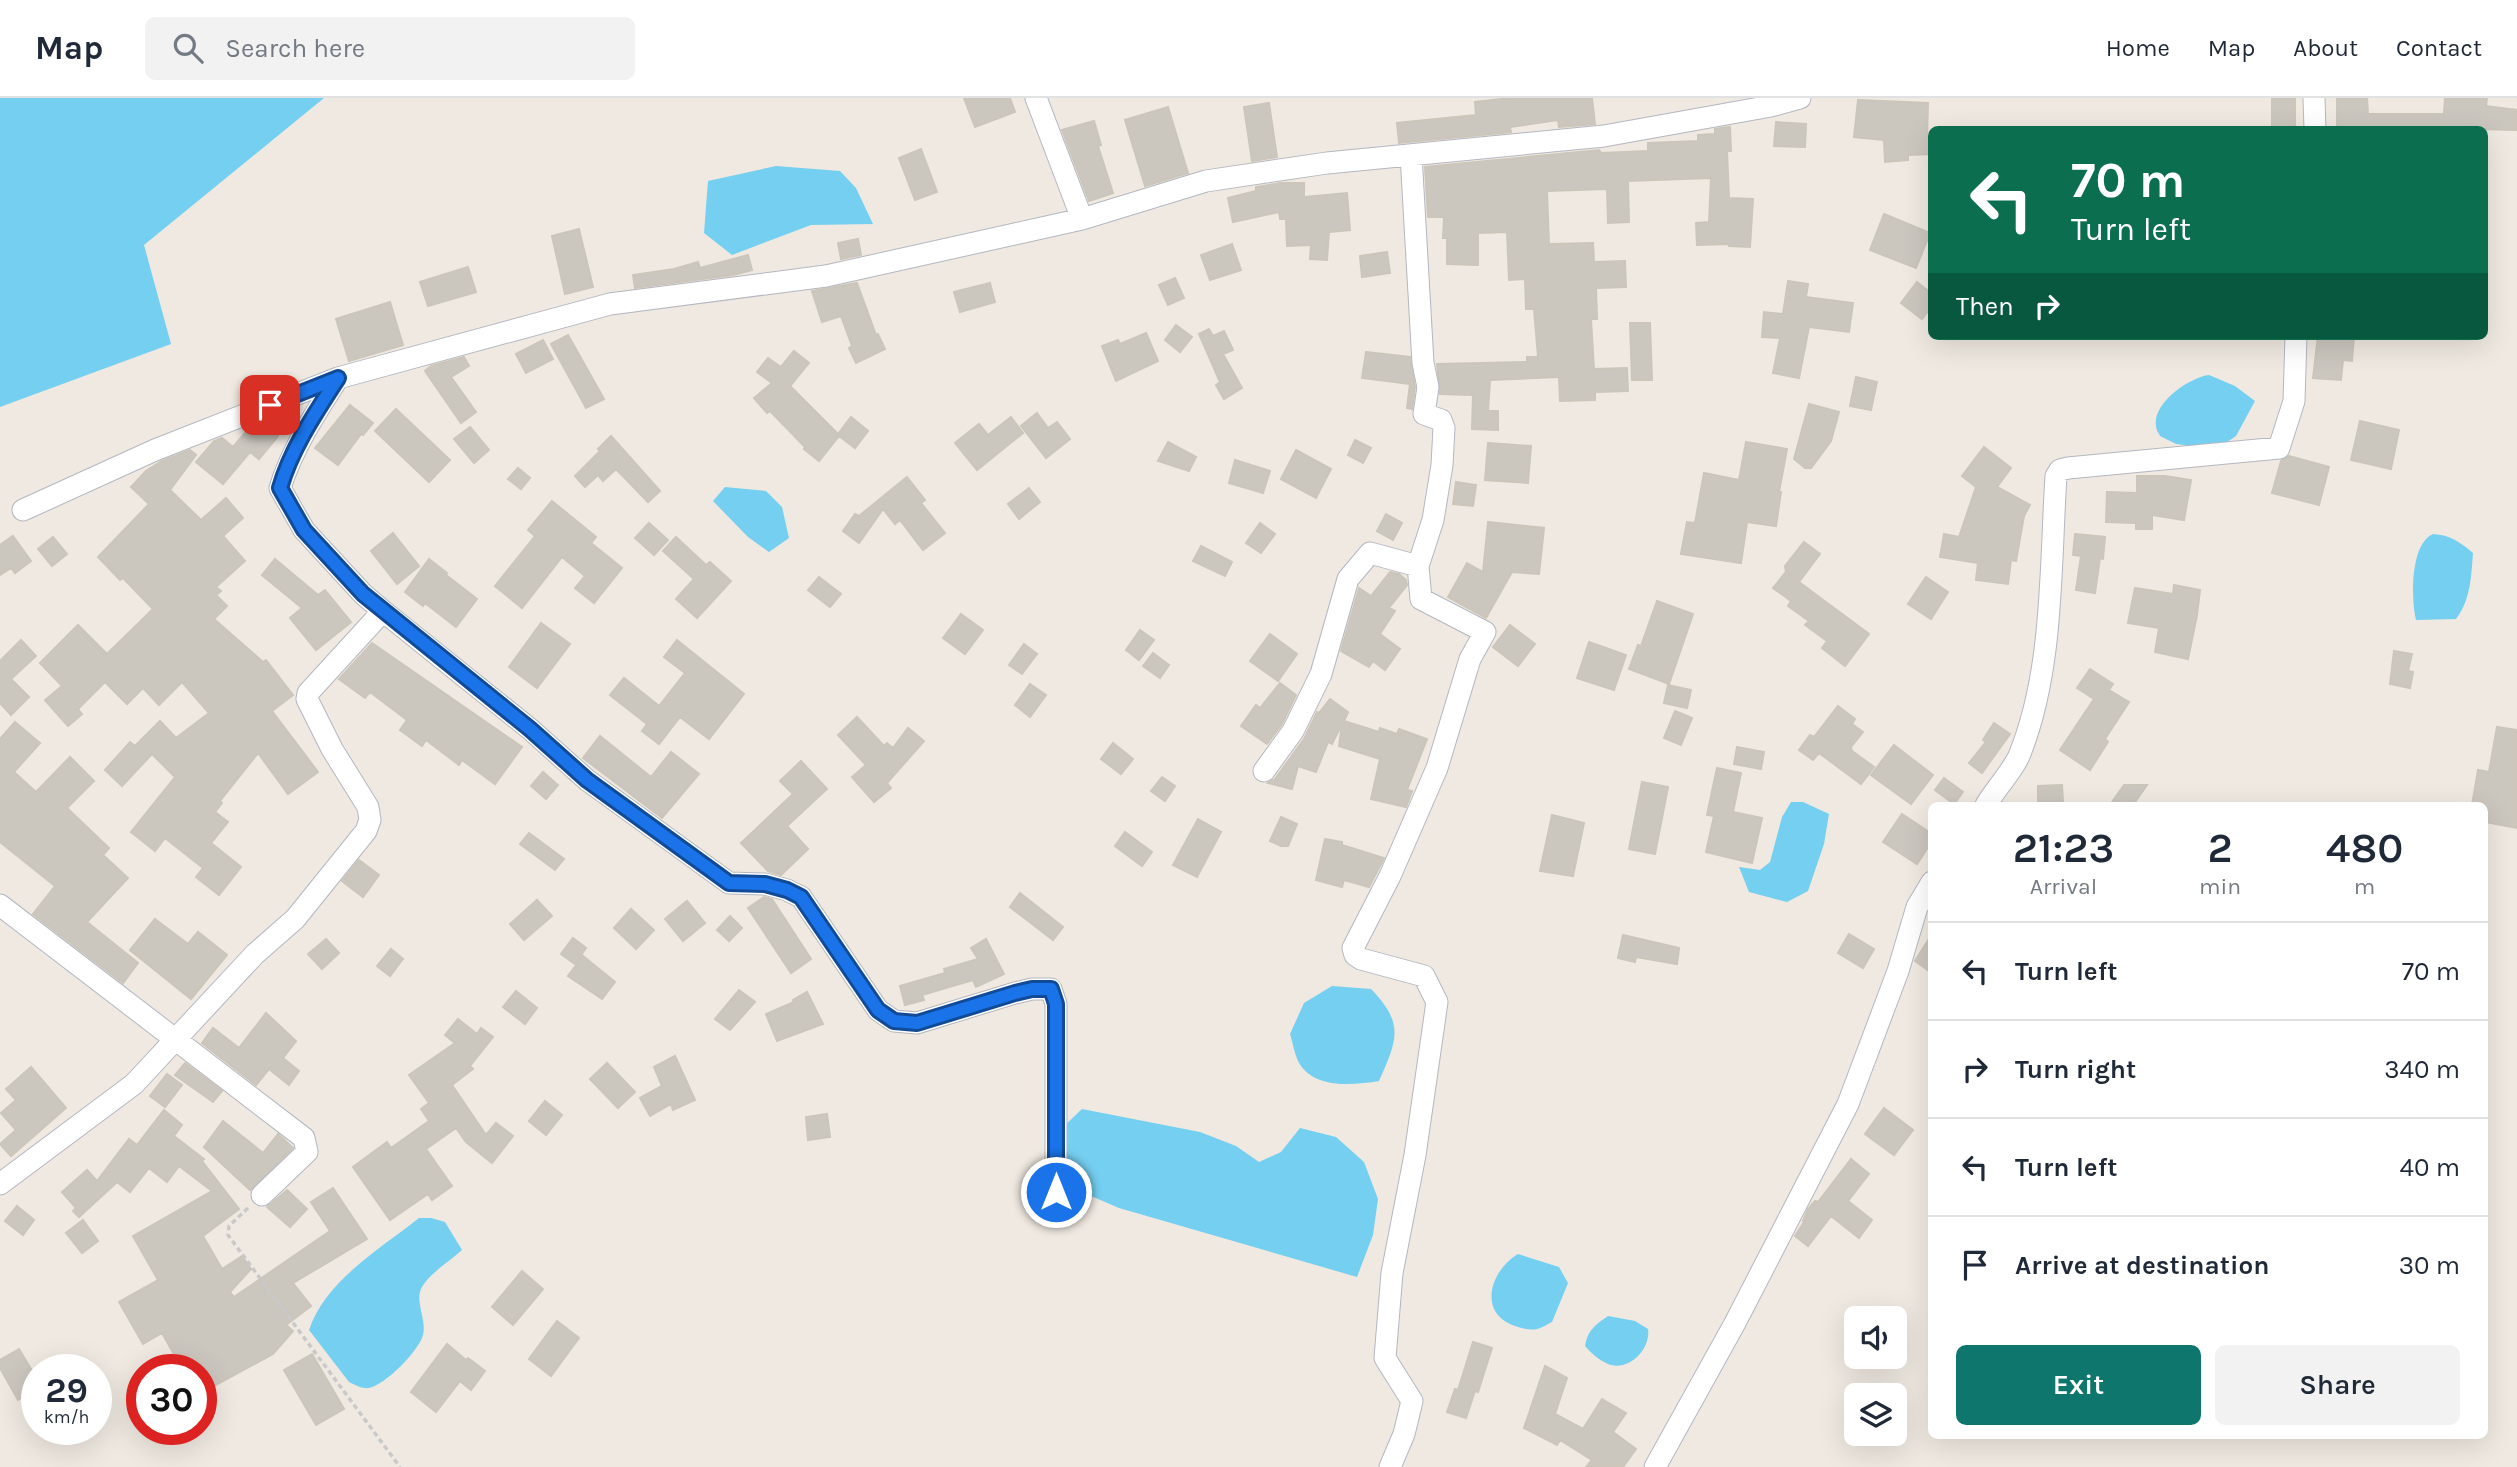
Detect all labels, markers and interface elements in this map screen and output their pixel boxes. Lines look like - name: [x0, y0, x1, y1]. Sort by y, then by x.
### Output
- search box: [145, 17, 635, 80]
- text: Map: [35, 29, 103, 67]
- icon: search: [169, 29, 207, 67]
- text: Search here: [225, 33, 365, 64]
- text: Home: [2106, 34, 2170, 62]
- text: Map: [2208, 34, 2255, 62]
- text: About: [2293, 34, 2358, 62]
- text: Contact: [2396, 34, 2482, 62]
- text: 70 m: [2071, 152, 2185, 209]
- icon: left: [1956, 154, 2047, 245]
- text: Turn left: [2071, 211, 2191, 248]
- icon: right: [2028, 287, 2066, 325]
- text: Then: [1956, 291, 2014, 322]
- pin: [240, 375, 300, 435]
- icon: arrive: [251, 386, 289, 424]
- text: 21:23: [2013, 823, 2114, 873]
- text: 2: [2207, 823, 2233, 873]
- text: 480: [2326, 823, 2403, 873]
- text: Arrival: [2030, 873, 2097, 900]
- text: min: [2199, 873, 2241, 900]
- text: m: [2354, 873, 2375, 900]
- icon: left: [1956, 952, 1994, 990]
- text: Turn left: [2015, 956, 2117, 987]
- text: 70 m: [2402, 956, 2460, 987]
- icon: right: [1956, 1050, 1994, 1088]
- text: Turn right: [2015, 1054, 2136, 1085]
- text: 340 m: [2384, 1054, 2460, 1085]
- icon: left: [1956, 1148, 1994, 1186]
- text: Turn left: [2015, 1152, 2117, 1183]
- text: 40 m: [2400, 1152, 2460, 1183]
- position arrow: [1019, 1155, 1093, 1229]
- icon: arrive: [1956, 1246, 1994, 1284]
- text: Arrive at destination: [2015, 1250, 2269, 1281]
- text: 30 m: [2399, 1250, 2460, 1281]
- map controls: [1844, 1306, 1907, 1446]
- button: sound: [1844, 1306, 1907, 1369]
- button: Exit: [1956, 1345, 2201, 1425]
- button: Share: [2215, 1345, 2460, 1425]
- speed limit sign: 30: [126, 1354, 217, 1445]
- text: 29: [45, 1370, 88, 1411]
- button: layers: [1844, 1383, 1907, 1446]
- text: km/h: [44, 1406, 89, 1428]

